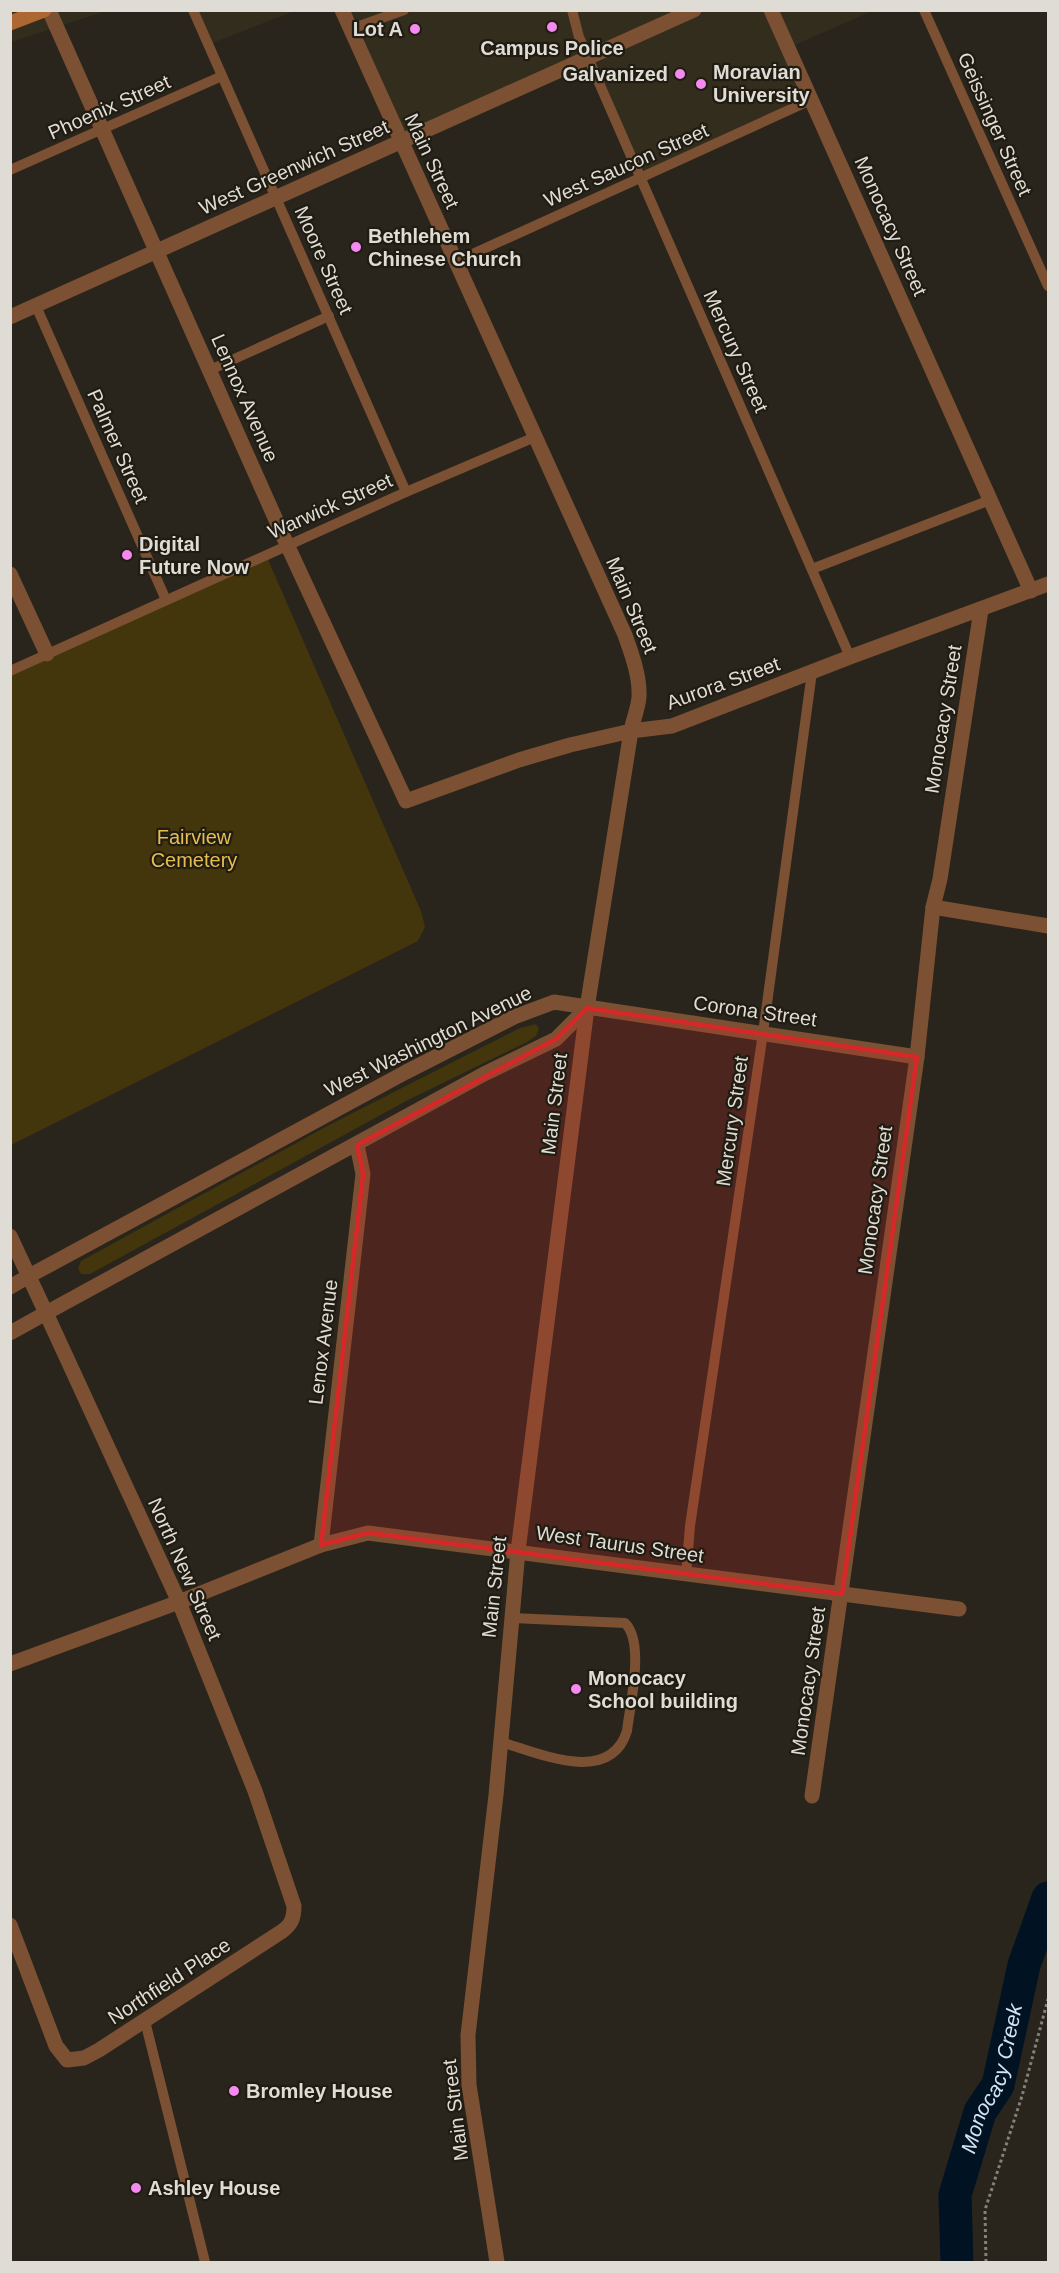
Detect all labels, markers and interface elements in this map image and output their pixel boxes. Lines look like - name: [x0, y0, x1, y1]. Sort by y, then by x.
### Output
- place label: Lot A: [353, 18, 403, 40]
- marker: Campus Police: [545, 20, 559, 34]
- marker: Lot A: [408, 22, 422, 36]
- place label: Campus Police: [480, 37, 624, 59]
- street label: Geissinger Street: [954, 49, 1037, 199]
- place label: Moravian University: [713, 61, 811, 106]
- place label: Galvanized: [562, 63, 668, 85]
- marker: Galvanized: [673, 67, 687, 81]
- street label: Phoenix Street: [45, 70, 174, 144]
- marker: Moravian University: [694, 77, 708, 91]
- street label: Main Street: [400, 110, 464, 212]
- street label: West Greenwich Street: [196, 115, 393, 219]
- street label: West Saucon Street: [540, 119, 712, 211]
- street label: Monocacy Street: [850, 153, 932, 299]
- street label: Moore Street: [290, 203, 358, 318]
- place label: Bethlehem Chinese Church: [368, 225, 521, 270]
- marker: Bethlehem Chinese Church: [349, 240, 363, 254]
- street label: Mercury Street: [699, 287, 773, 416]
- street label: Lennox Avenue: [207, 331, 283, 465]
- street label: Palmer Street: [83, 386, 153, 507]
- street label: Warwick Street: [264, 469, 396, 543]
- place label: Digital Future Now: [139, 533, 249, 578]
- marker: Digital Future Now: [120, 548, 134, 562]
- street label: Main Street: [602, 554, 662, 657]
- street label: Monocacy Street: [920, 643, 966, 795]
- street label: Aurora Street: [663, 652, 783, 714]
- park label: Fairview Cemetery: [151, 826, 237, 871]
- street label: West Washington Avenue: [321, 981, 535, 1101]
- street label: Corona Street: [692, 991, 819, 1031]
- street label: Main Street: [537, 1051, 571, 1156]
- street label: Mercury Street: [712, 1054, 752, 1187]
- street label: Monocacy Street: [854, 1124, 896, 1276]
- street label: Lenox Avenue: [304, 1278, 342, 1406]
- street label: North New Street: [144, 1494, 226, 1644]
- street label: West Taurus Street: [535, 1521, 706, 1567]
- street label: Main Street: [478, 1535, 510, 1639]
- street label: Monocacy Street: [787, 1605, 829, 1757]
- place label: Monocacy School building: [588, 1667, 738, 1712]
- marker: Monocacy School building: [569, 1682, 583, 1696]
- street label: Northfield Place: [104, 1933, 234, 2029]
- water label: Monocacy Creek: [956, 2000, 1027, 2156]
- street label: Main Street: [438, 2057, 472, 2162]
- place label: Bromley House: [246, 2080, 393, 2102]
- marker: Bromley House: [227, 2084, 241, 2098]
- place label: Ashley House: [148, 2177, 280, 2199]
- marker: Ashley House: [129, 2181, 143, 2195]

